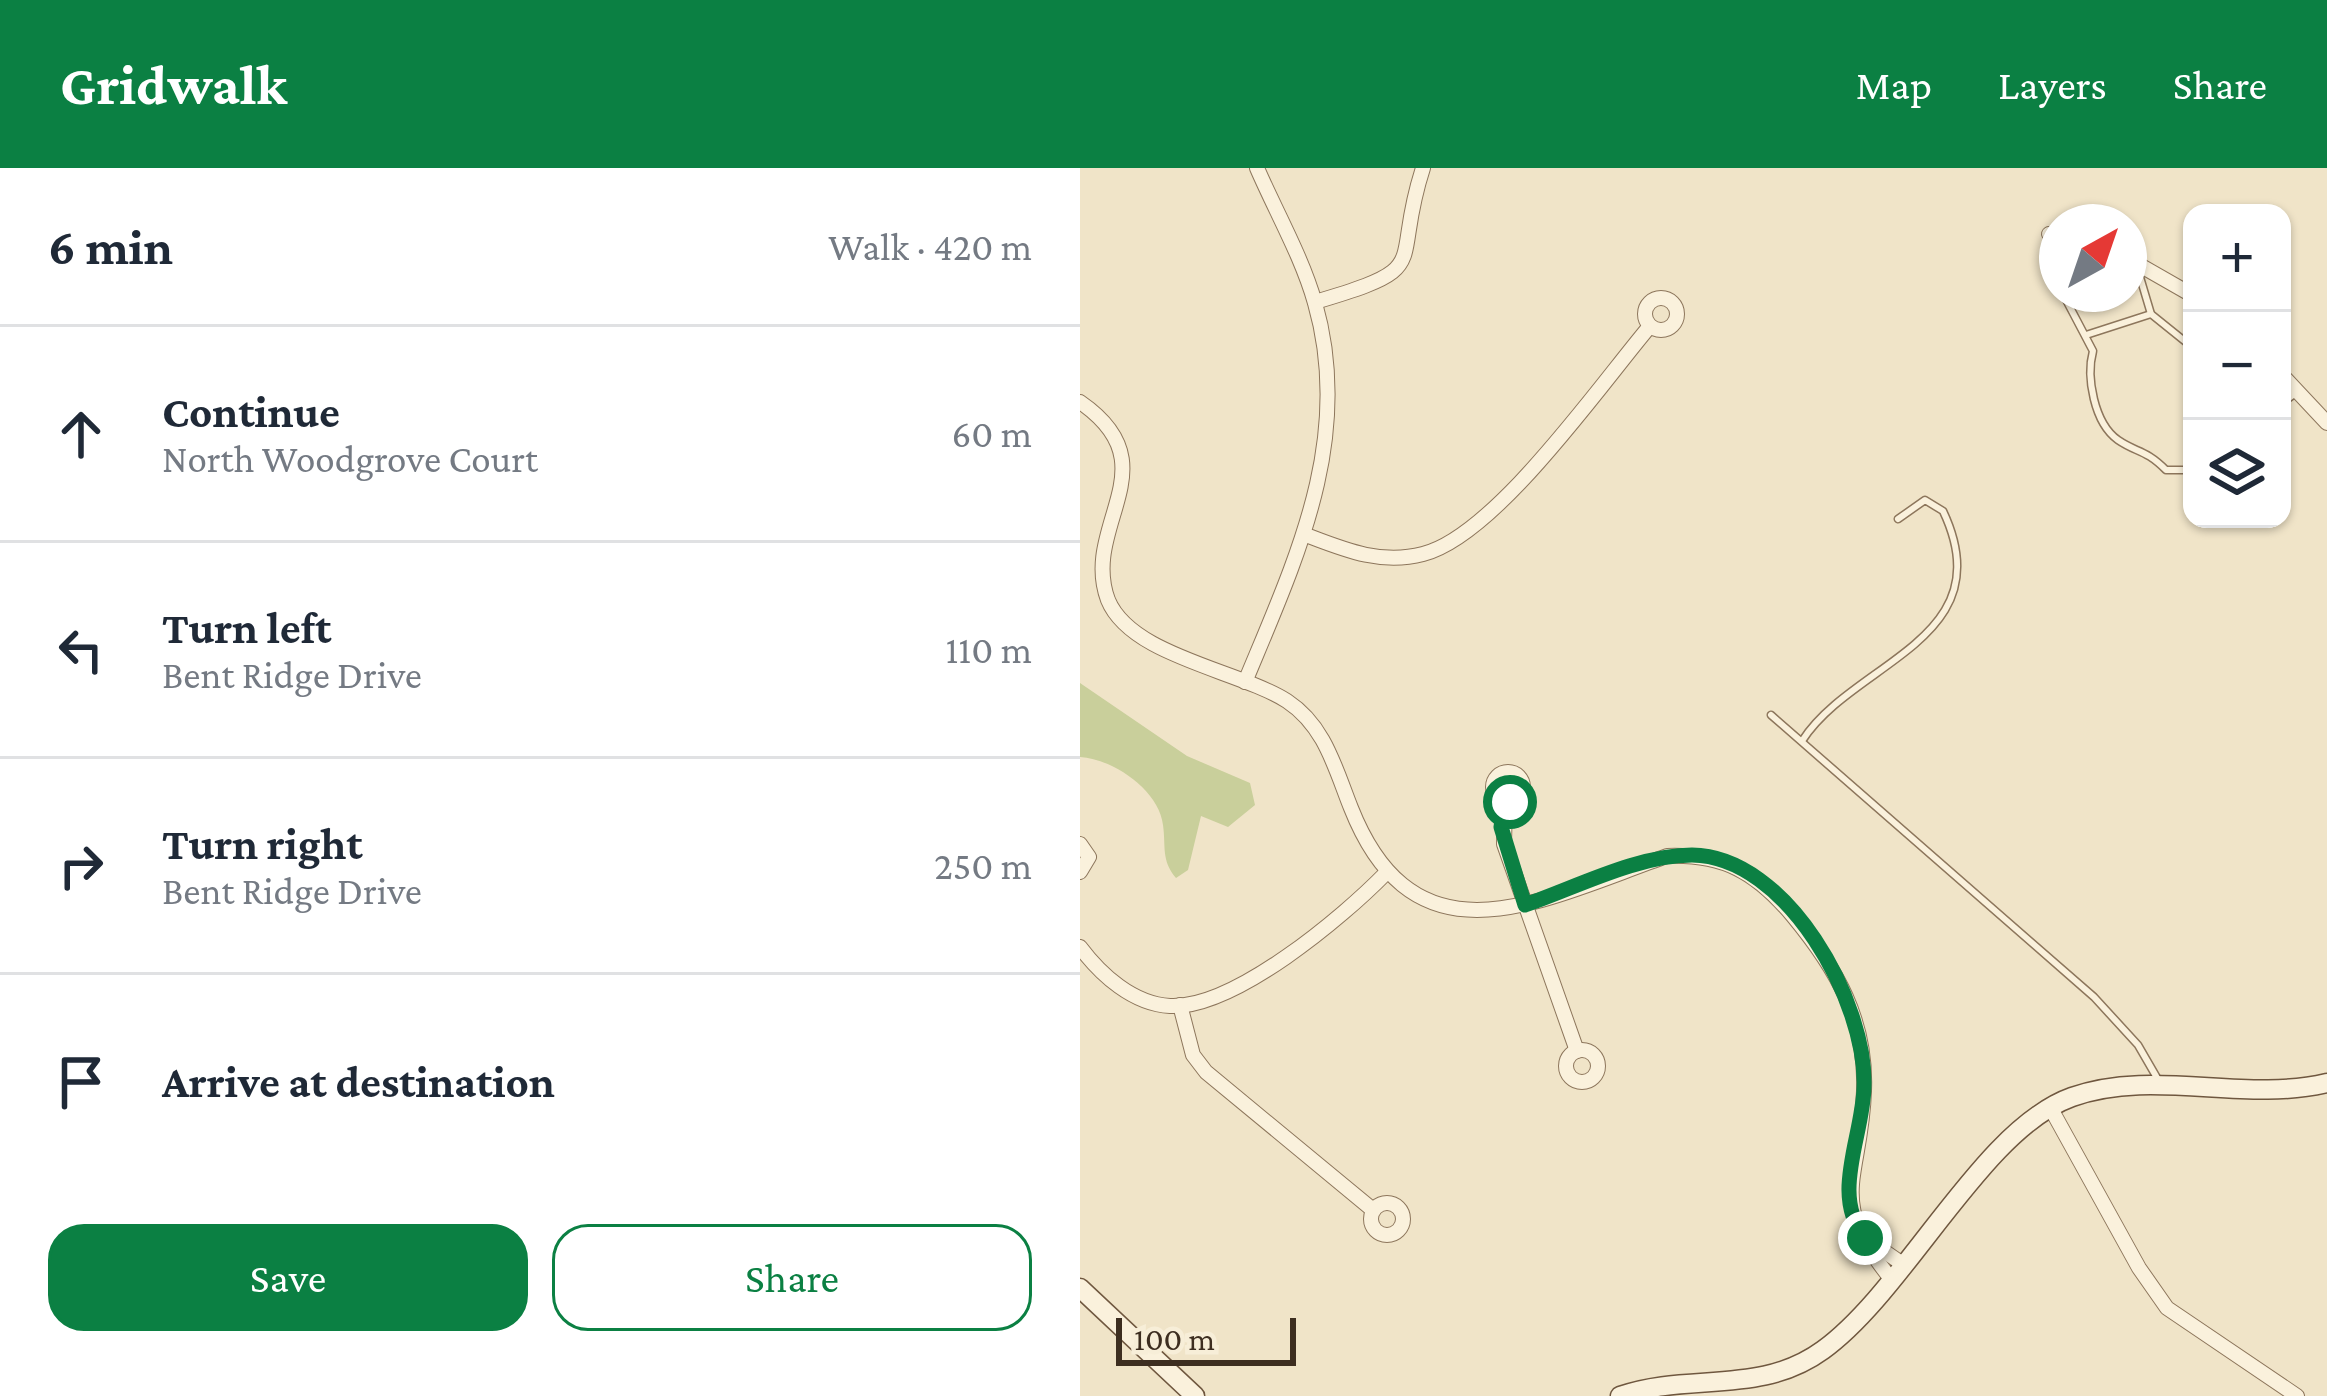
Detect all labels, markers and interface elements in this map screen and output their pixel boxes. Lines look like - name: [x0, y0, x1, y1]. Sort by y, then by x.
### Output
- text: Gridwalk: [60, 53, 287, 116]
- text: Map: [1856, 61, 1932, 108]
- text: Layers: [1998, 61, 2107, 108]
- text: Share: [2173, 61, 2267, 108]
- north arrow: [2039, 204, 2147, 312]
- map controls: [2183, 204, 2291, 528]
- button: +: [2183, 204, 2291, 312]
- text: 6 min: [48, 218, 173, 275]
- text: Walk · 420 m: [828, 225, 1032, 268]
- button: −: [2183, 312, 2291, 420]
- text: Continue: [162, 387, 340, 437]
- icon: ahead: [48, 401, 114, 467]
- text: 60 m: [951, 412, 1032, 455]
- button: layers: [2183, 420, 2291, 528]
- text: North Woodgrove Court: [162, 437, 538, 480]
- text: Turn left: [162, 603, 331, 653]
- icon: left: [48, 617, 114, 683]
- text: 110 m: [945, 628, 1032, 671]
- text: Bent Ridge Drive: [162, 653, 422, 696]
- route start: [1483, 775, 1537, 829]
- text: Turn right: [162, 819, 363, 869]
- icon: right: [48, 833, 114, 899]
- text: 250 m: [934, 844, 1032, 887]
- text: Bent Ridge Drive: [162, 869, 422, 912]
- icon: arrive: [48, 1049, 114, 1115]
- text: Arrive at destination: [162, 1057, 555, 1107]
- route end: [1838, 1211, 1892, 1265]
- button: Save: [48, 1224, 528, 1331]
- button: Share: [552, 1224, 1032, 1331]
- scale bar: [1116, 1312, 1296, 1365]
- text: 100 m: [1134, 1320, 1215, 1357]

